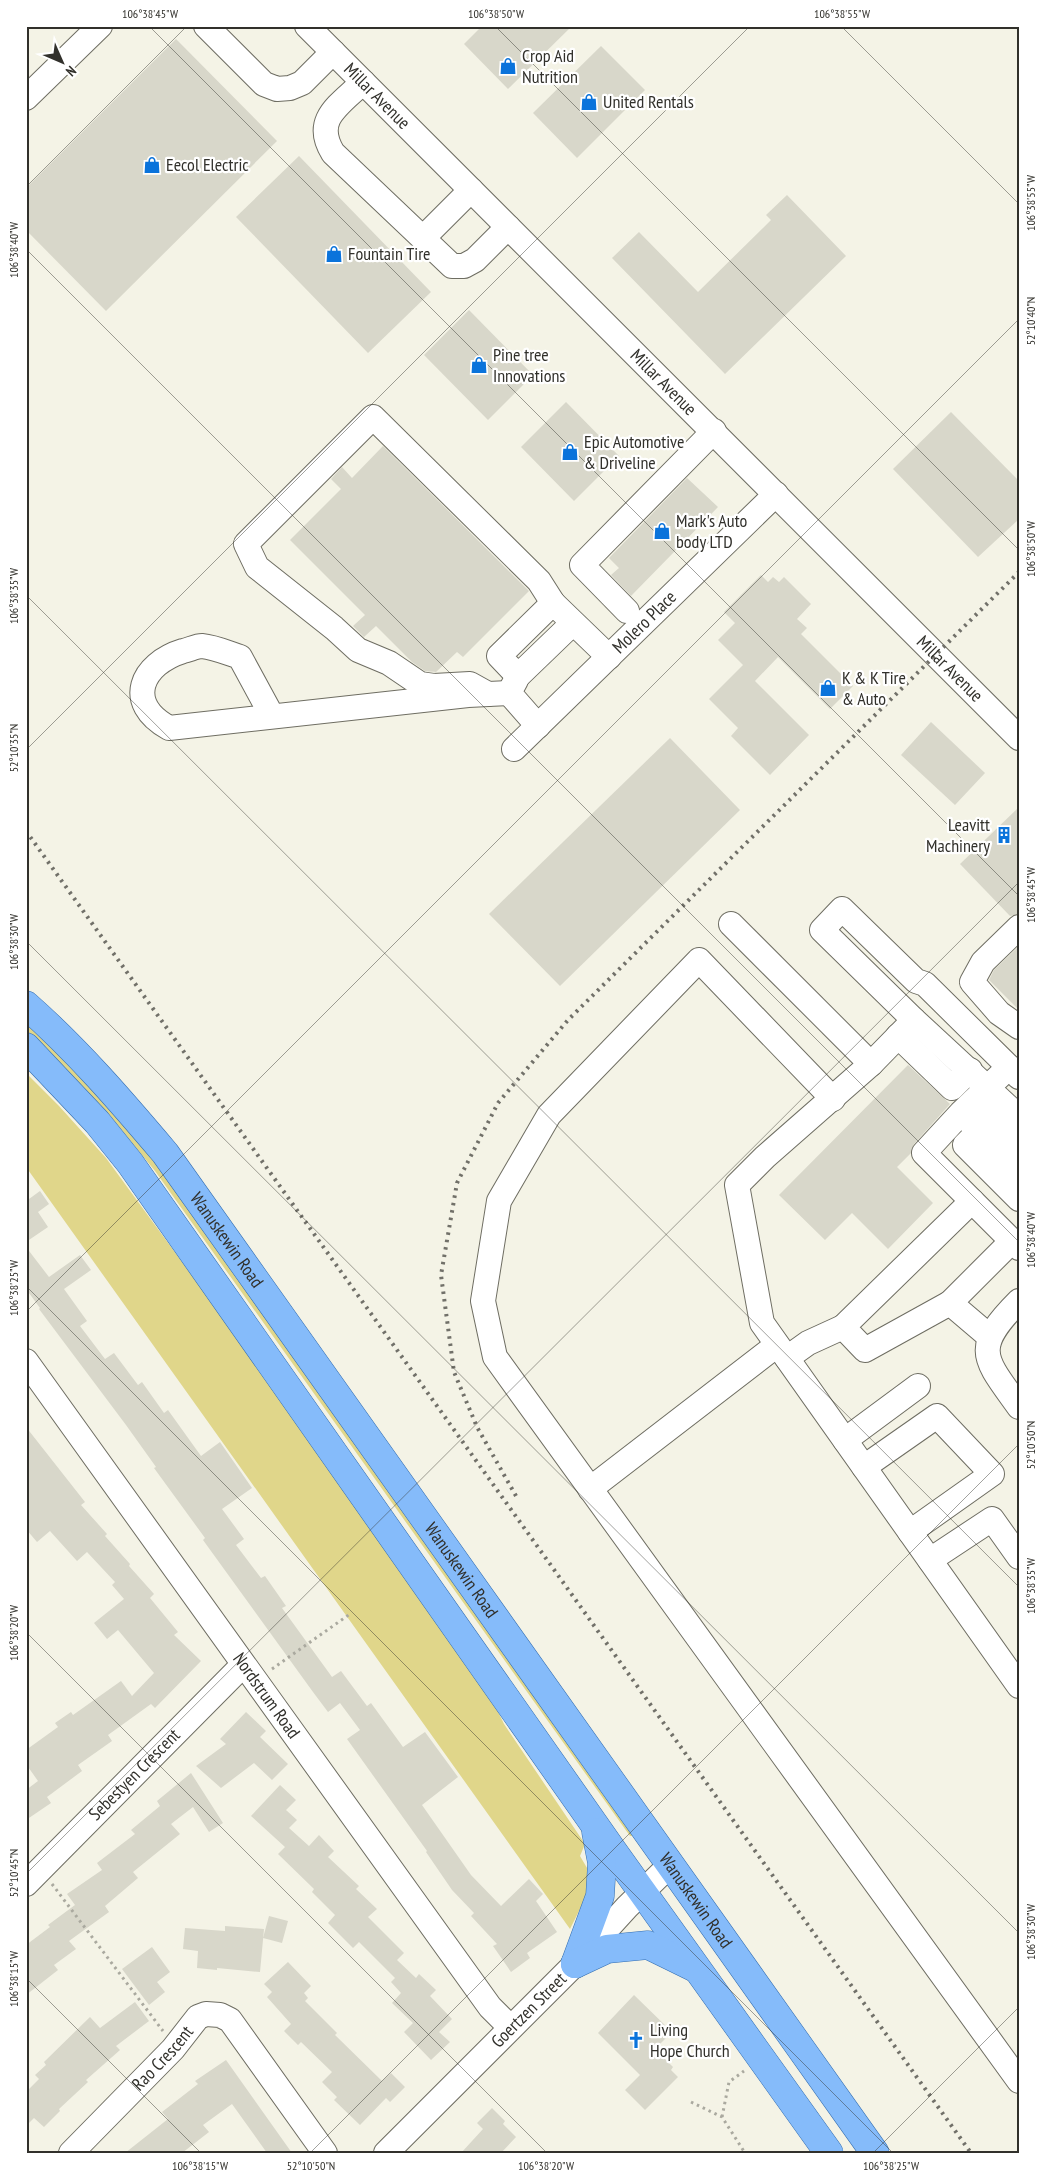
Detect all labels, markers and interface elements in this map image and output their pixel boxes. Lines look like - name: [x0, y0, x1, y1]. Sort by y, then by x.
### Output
- text: 106°38'45"W: [122, 6, 178, 21]
- text: 106°38'50"W: [468, 6, 524, 21]
- text: 106°38'55"W: [814, 6, 870, 21]
- north arrow: [38, 38, 88, 88]
- place label: Crop Aid Nutrition: [522, 44, 578, 88]
- shop icon: Crop Aid Nutrition: [498, 56, 518, 76]
- street label: Millar Avenue: [339, 58, 415, 134]
- text: N: [62, 62, 80, 80]
- place label: United Rentals: [603, 90, 694, 113]
- shop icon: United Rentals: [579, 92, 599, 112]
- place label: Eecol Electric: [166, 153, 249, 176]
- shop icon: Eecol Electric: [142, 155, 162, 175]
- text: 106°38'55"W: [1023, 175, 1038, 231]
- text: 106°38'40"W: [6, 222, 21, 278]
- place label: Fountain Tire: [348, 242, 431, 265]
- shop icon: Fountain Tire: [324, 244, 344, 264]
- text: 52°10'40"N: [1023, 297, 1038, 345]
- place label: Pine tree Innovations: [493, 343, 565, 387]
- street label: Millar Avenue: [626, 344, 702, 420]
- shop icon: Pine tree Innovations: [469, 355, 489, 375]
- place label: Epic Automotive & Driveline: [584, 430, 685, 474]
- shop icon: Epic Automotive & Driveline: [560, 442, 580, 462]
- place label: Mark's Auto body LTD: [676, 509, 747, 553]
- shop icon: Mark's Auto body LTD: [652, 521, 672, 541]
- text: 106°38'50"W: [1023, 521, 1038, 577]
- text: 106°38'35"W: [6, 568, 21, 624]
- street label: Molero Place: [607, 585, 681, 658]
- street label: Millar Avenue: [912, 630, 988, 707]
- place label: K & K Tire & Auto: [842, 666, 906, 710]
- shop icon: K & K Tire & Auto: [818, 678, 838, 698]
- text: 52°10'35"N: [6, 724, 21, 772]
- place label: Leavitt Machinery: [926, 813, 990, 857]
- building icon: Leavitt Machinery: [994, 825, 1014, 845]
- text: 106°38'45"W: [1023, 867, 1038, 923]
- text: 106°38'30"W: [6, 914, 21, 970]
- street label: Wanuskewin Road: [186, 1188, 269, 1292]
- text: 106°38'40"W: [1023, 1212, 1038, 1268]
- text: 106°38'25"W: [6, 1260, 21, 1316]
- text: 52°10'50"N: [1023, 1421, 1038, 1469]
- street label: Wanuskewin Road: [420, 1518, 503, 1622]
- text: 106°38'35"W: [1023, 1558, 1038, 1614]
- text: 106°38'20"W: [6, 1605, 21, 1661]
- street label: Nordstrum Road: [228, 1648, 305, 1743]
- street label: Sebestyen Crescent: [84, 1723, 185, 1825]
- street label: Wanuskewin Road: [654, 1848, 738, 1952]
- text: 52°10'45"N: [6, 1849, 21, 1897]
- text: 106°38'30"W: [1023, 1904, 1038, 1960]
- text: 106°38'15"W: [6, 1951, 21, 2007]
- street label: Goertzen Street: [486, 1967, 571, 2052]
- place label: Living Hope Church: [650, 2018, 730, 2062]
- street label: Rao Crescent: [127, 2021, 198, 2095]
- church icon: Living Hope Church: [626, 2030, 646, 2050]
- text: 106°38'15"W: [172, 2158, 228, 2173]
- text: 52°10'50"N: [287, 2158, 335, 2173]
- text: 106°38'20"W: [518, 2158, 574, 2173]
- text: 106°38'25"W: [863, 2158, 919, 2173]

